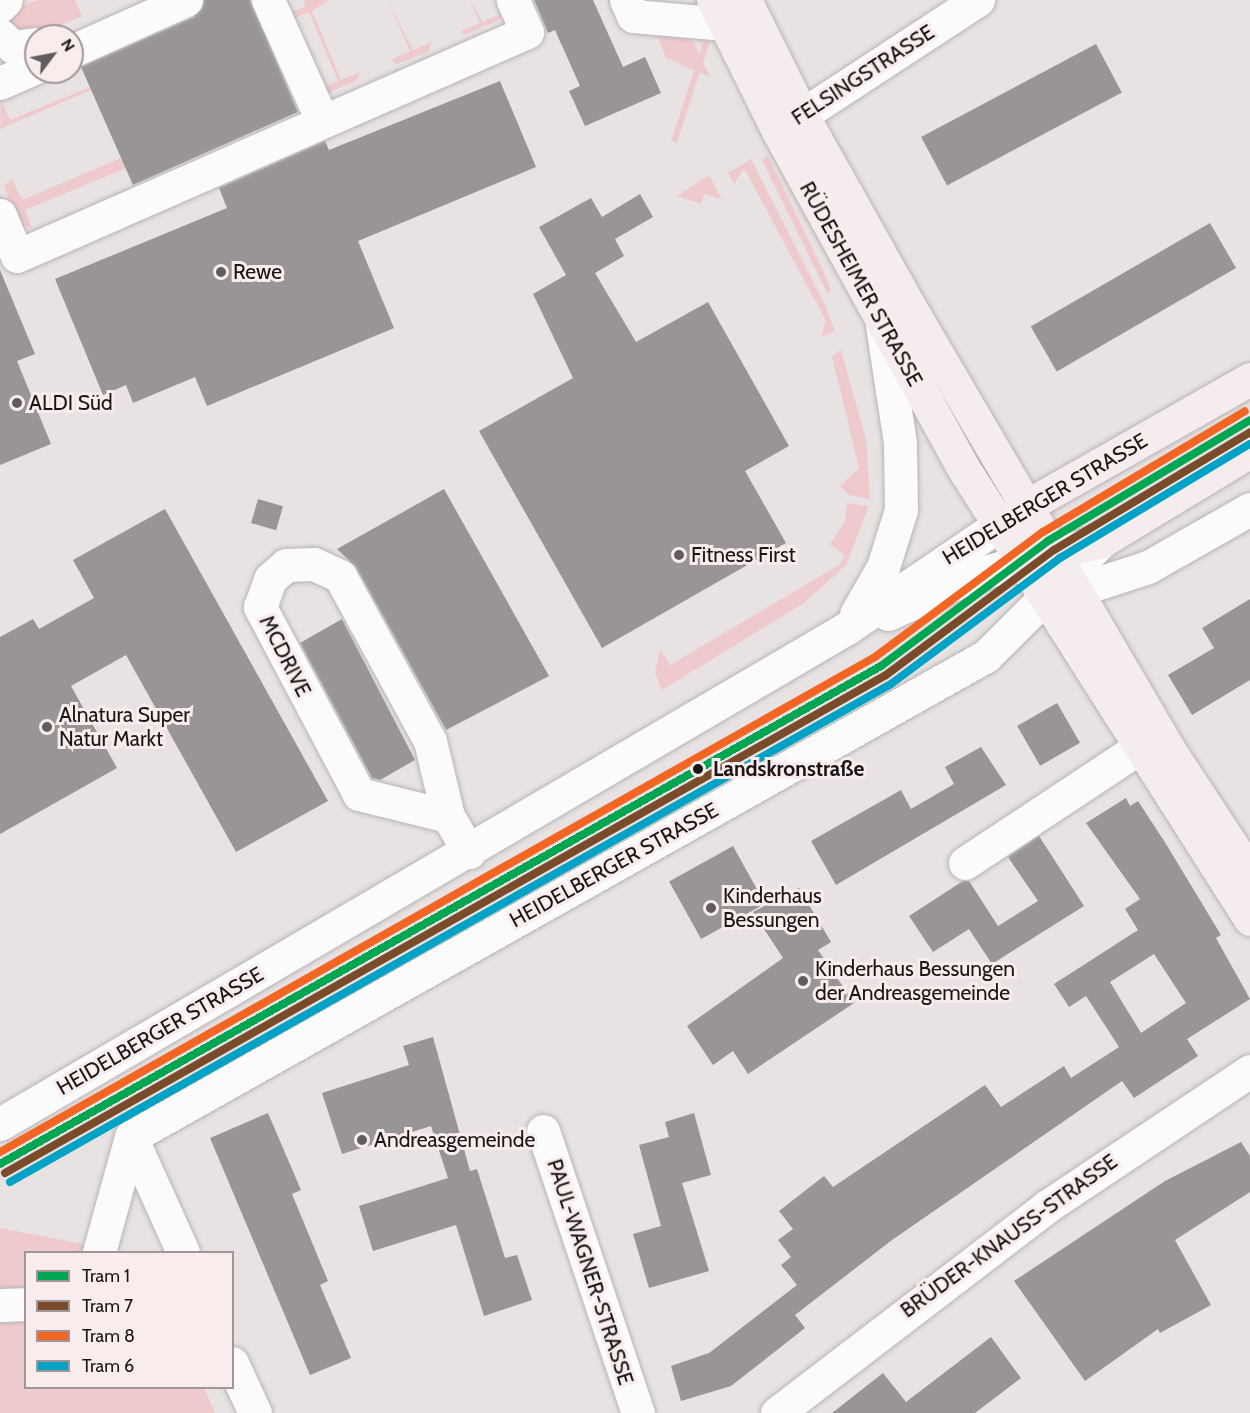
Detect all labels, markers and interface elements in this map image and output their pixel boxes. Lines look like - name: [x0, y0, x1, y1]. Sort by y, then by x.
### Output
- street label: FELSINGSTRASSE: [787, 20, 939, 130]
- north arrow: [24, 24, 84, 84]
- text: N: [57, 35, 79, 55]
- street label: RÜDESHEIMER STRASSE: [794, 177, 928, 391]
- place label: Rewe: [233, 259, 282, 285]
- marker: Rewe: [214, 265, 228, 279]
- place label: ALDI Süd: [29, 390, 113, 416]
- marker: ALDI Süd: [10, 396, 24, 410]
- street label: HEIDELBERGER STRASSE: [938, 428, 1152, 570]
- place label: Fitness First: [691, 542, 796, 568]
- marker: Fitness First: [672, 548, 686, 562]
- street label: MCDRIVE: [254, 611, 316, 701]
- place label: Alnatura Super Natur Markt: [59, 702, 190, 752]
- marker: Alnatura Super Natur Markt: [40, 720, 54, 734]
- place label: Landskronstraße: [713, 756, 864, 782]
- marker: Landskronstraße: [688, 759, 708, 779]
- street label: HEIDELBERGER STRASSE: [505, 797, 723, 933]
- place label: Kinderhaus Bessungen: [723, 883, 822, 933]
- marker: Kinderhaus Bessungen: [704, 901, 718, 915]
- place label: Kinderhaus Bessungen der Andreasgemeinde: [815, 956, 1015, 1006]
- street label: HEIDELBERGER STRASSE: [52, 961, 268, 1101]
- marker: Kinderhaus Bessungen der Andreasgemeinde: [796, 974, 810, 988]
- place label: Andreasgemeinde: [374, 1127, 535, 1153]
- marker: Andreasgemeinde: [355, 1133, 369, 1147]
- street label: BRÜDER-KNAUSS-STRASSE: [896, 1149, 1122, 1323]
- street label: PAUL-WAGNER-STRASSE: [542, 1156, 638, 1388]
- legend: [24, 1251, 234, 1389]
- text: Tram 1: [82, 1265, 130, 1287]
- text: Tram 7: [82, 1295, 133, 1317]
- text: Tram 8: [82, 1325, 135, 1347]
- text: Tram 6: [82, 1355, 134, 1377]

